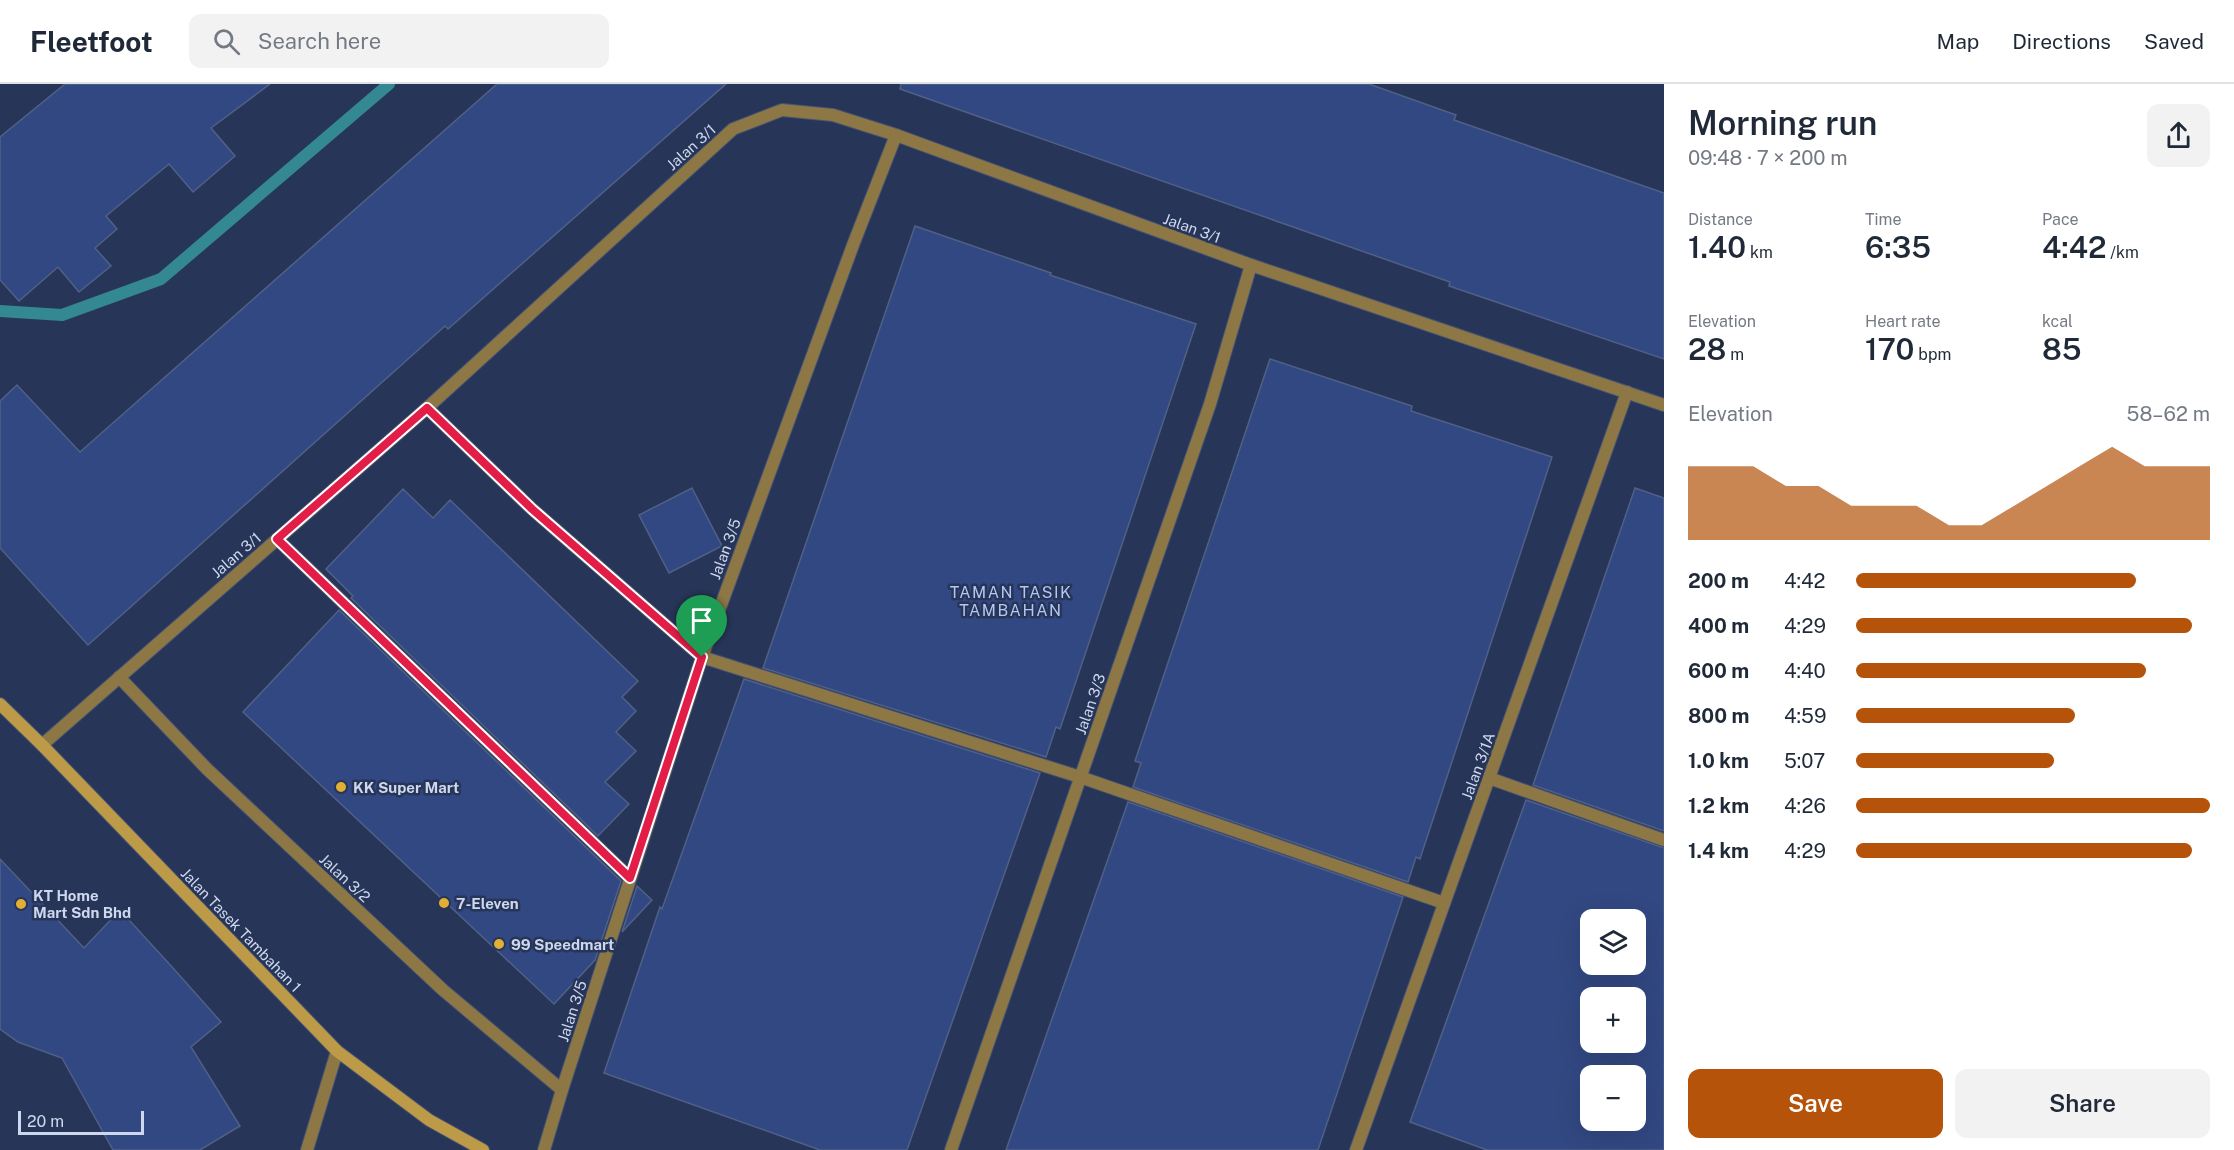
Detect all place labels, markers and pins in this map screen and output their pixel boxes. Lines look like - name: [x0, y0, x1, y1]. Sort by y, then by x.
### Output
- pin: [676, 595, 727, 657]
- place label: KK Super Mart: [353, 779, 459, 796]
- marker: KK Super Mart: [334, 780, 348, 794]
- place label: KT Home Mart Sdn Bhd: [33, 887, 131, 921]
- place label: 7-Eleven: [456, 895, 519, 912]
- marker: 7-Eleven: [437, 896, 451, 910]
- marker: KT Home Mart Sdn Bhd: [14, 897, 28, 911]
- place label: 99 Speedmart: [511, 936, 614, 953]
- marker: 99 Speedmart: [492, 937, 506, 951]

